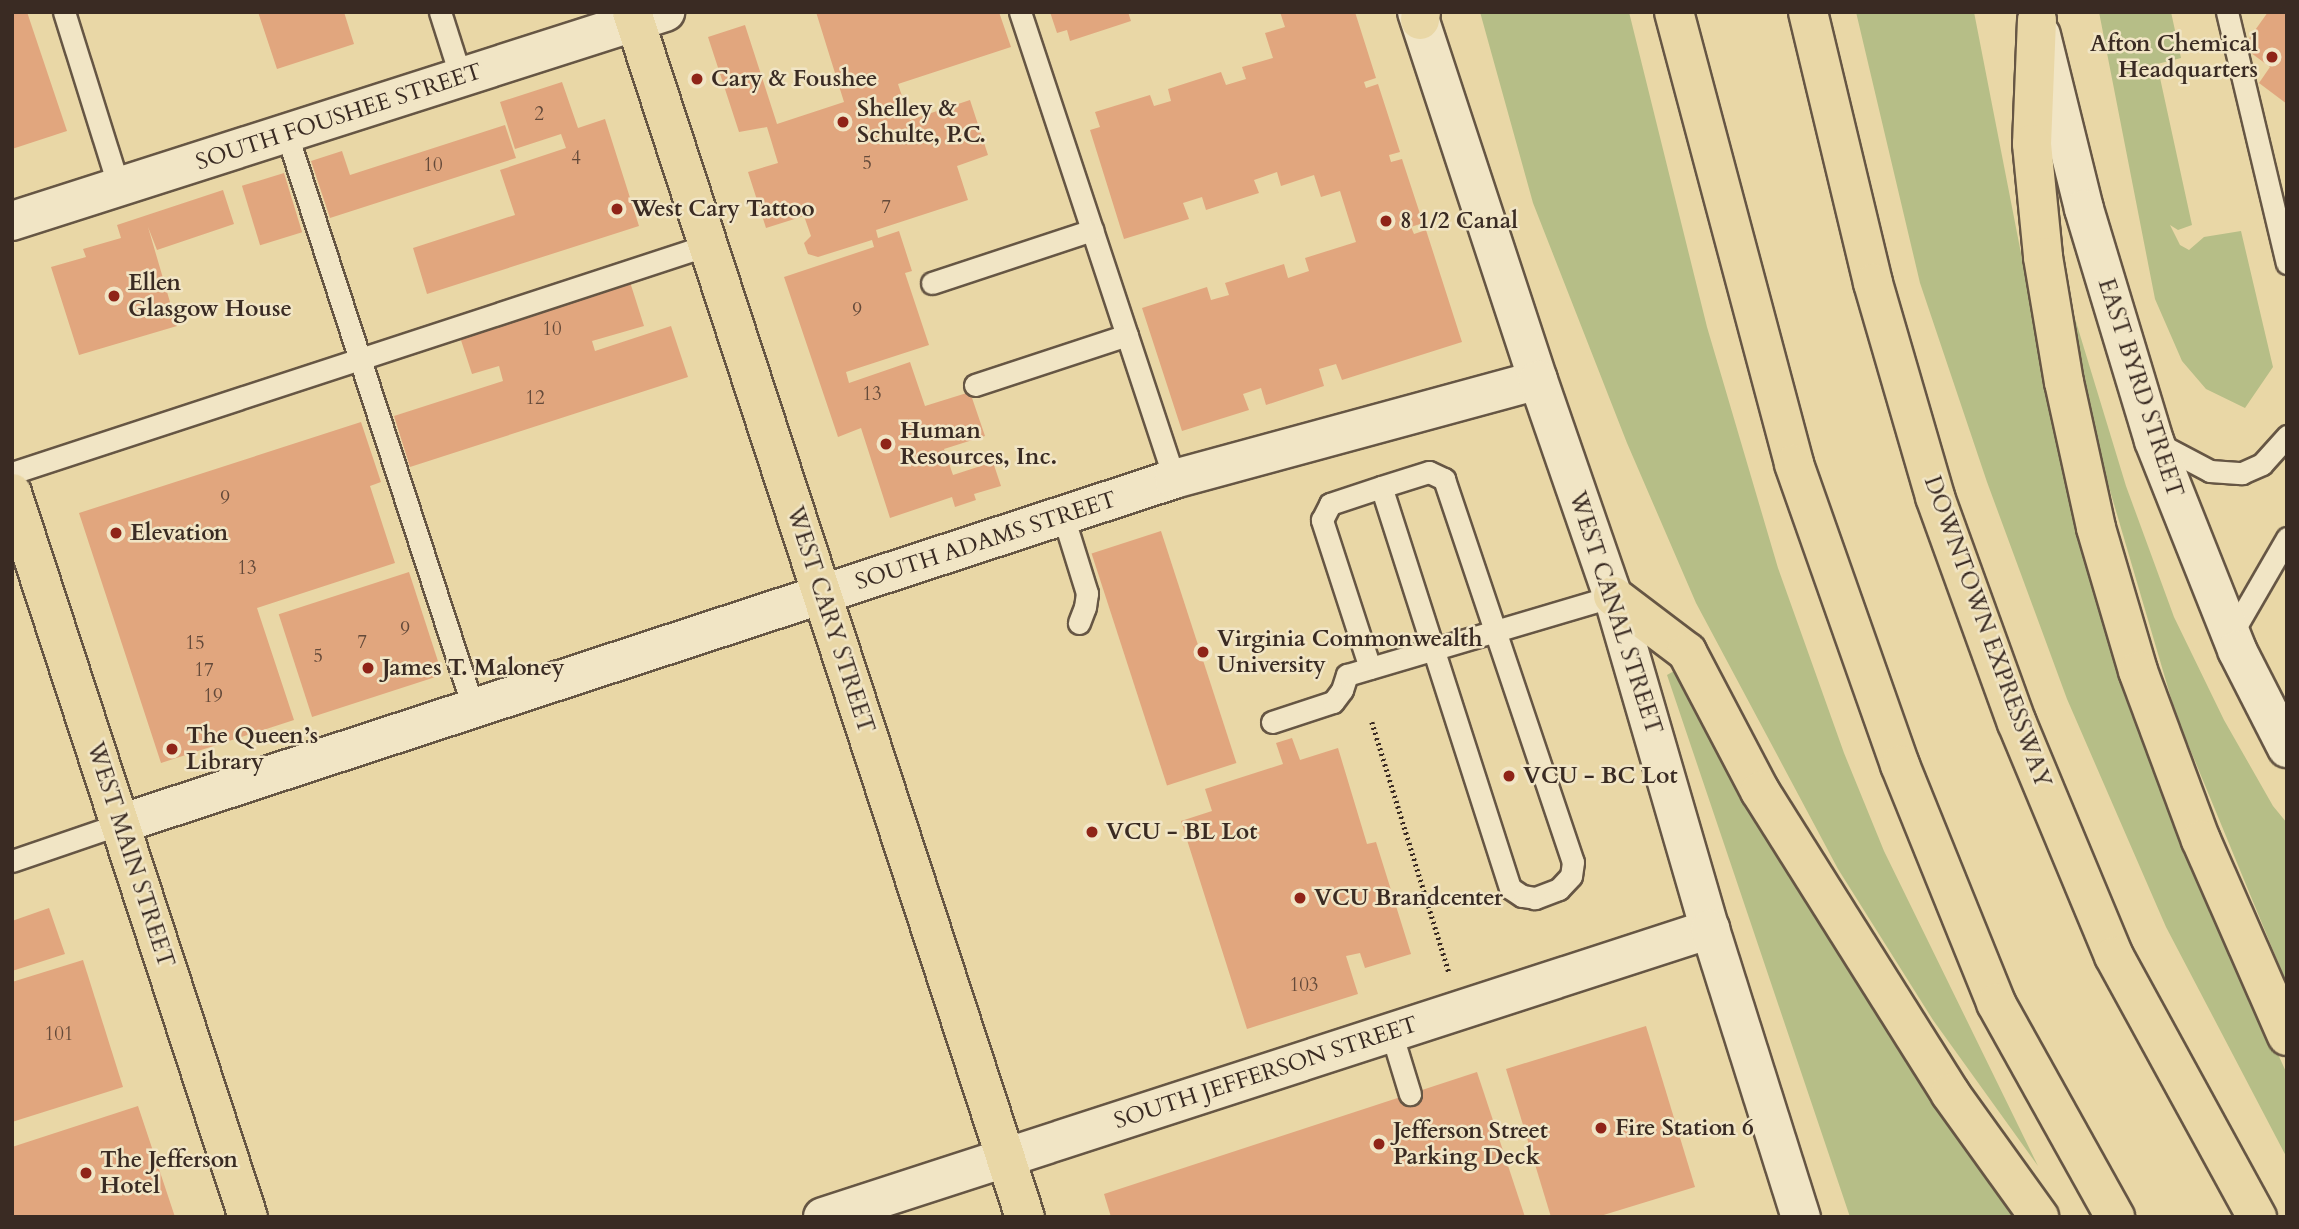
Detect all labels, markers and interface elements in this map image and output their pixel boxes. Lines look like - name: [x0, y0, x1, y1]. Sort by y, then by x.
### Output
- place label: Afton Chemical Headquarters: [2090, 30, 2258, 84]
- marker: Afton Chemical Headquarters: [2264, 49, 2280, 65]
- street label: SOUTH FOUSHEE STREET: [192, 58, 486, 176]
- place label: Cary & Foushee: [711, 65, 877, 93]
- marker: Cary & Foushee: [689, 71, 705, 87]
- place label: Shelley & Schulte, P.C.: [857, 95, 986, 149]
- house number: 2: [534, 104, 544, 126]
- marker: Shelley & Schulte, P.C.: [835, 114, 851, 130]
- house number: 4: [571, 148, 581, 170]
- house number: 5: [862, 153, 872, 175]
- house number: 10: [423, 155, 443, 177]
- place label: West Cary Tattoo: [631, 195, 815, 223]
- house number: 7: [881, 197, 891, 219]
- marker: West Cary Tattoo: [609, 201, 625, 217]
- place label: 8 1/2 Canal: [1400, 207, 1518, 235]
- marker: 8 1/2 Canal: [1378, 213, 1394, 229]
- place label: Ellen Glasgow House: [128, 269, 292, 323]
- street label: EAST BYRD STREET: [2092, 275, 2188, 501]
- marker: Ellen Glasgow House: [106, 288, 122, 304]
- house number: 9: [852, 300, 862, 322]
- house number: 10: [542, 319, 562, 341]
- house number: 13: [862, 384, 882, 406]
- house number: 12: [525, 388, 545, 410]
- place label: Human Resources, Inc.: [900, 417, 1057, 471]
- marker: Human Resources, Inc.: [878, 436, 894, 452]
- street label: DOWNTOWN EXPRESSWAY: [1918, 472, 2056, 792]
- street label: SOUTH ADAMS STREET: [852, 486, 1120, 596]
- house number: 9: [220, 488, 230, 510]
- street label: WEST CANAL STREET: [1563, 488, 1667, 738]
- street label: WEST CARY STREET: [780, 503, 880, 737]
- place label: Elevation: [130, 519, 228, 547]
- marker: Elevation: [108, 525, 124, 541]
- house number: 13: [237, 558, 257, 580]
- house number: 9: [400, 619, 410, 641]
- place label: Virginia Commonwealth University: [1217, 625, 1482, 679]
- house number: 7: [357, 632, 367, 654]
- house number: 15: [185, 633, 205, 655]
- marker: Virginia Commonwealth University: [1195, 644, 1211, 660]
- house number: 5: [313, 646, 323, 668]
- place label: James T. Maloney: [382, 654, 565, 682]
- house number: 17: [194, 660, 214, 682]
- marker: James T. Maloney: [360, 660, 376, 676]
- house number: 19: [203, 686, 223, 708]
- place label: The Queen’s Library: [186, 722, 318, 776]
- street label: WEST MAIN STREET: [81, 739, 179, 971]
- marker: The Queen’s Library: [164, 741, 180, 757]
- place label: VCU - BC Lot: [1523, 762, 1678, 790]
- marker: VCU - BC Lot: [1501, 768, 1517, 784]
- place label: VCU - BL Lot: [1106, 818, 1257, 846]
- marker: VCU - BL Lot: [1084, 824, 1100, 840]
- place label: VCU Brandcenter: [1314, 884, 1503, 912]
- marker: VCU Brandcenter: [1292, 890, 1308, 906]
- house number: 103: [1289, 975, 1319, 997]
- street label: SOUTH JEFFERSON STREET: [1111, 1011, 1421, 1135]
- house number: 101: [44, 1024, 74, 1046]
- place label: Fire Station 6: [1615, 1114, 1754, 1142]
- place label: Jefferson Street Parking Deck: [1393, 1117, 1548, 1171]
- marker: Fire Station 6: [1593, 1120, 1609, 1136]
- marker: Jefferson Street Parking Deck: [1371, 1136, 1387, 1152]
- place label: The Jefferson Hotel: [100, 1146, 238, 1200]
- marker: The Jefferson Hotel: [78, 1165, 94, 1181]

